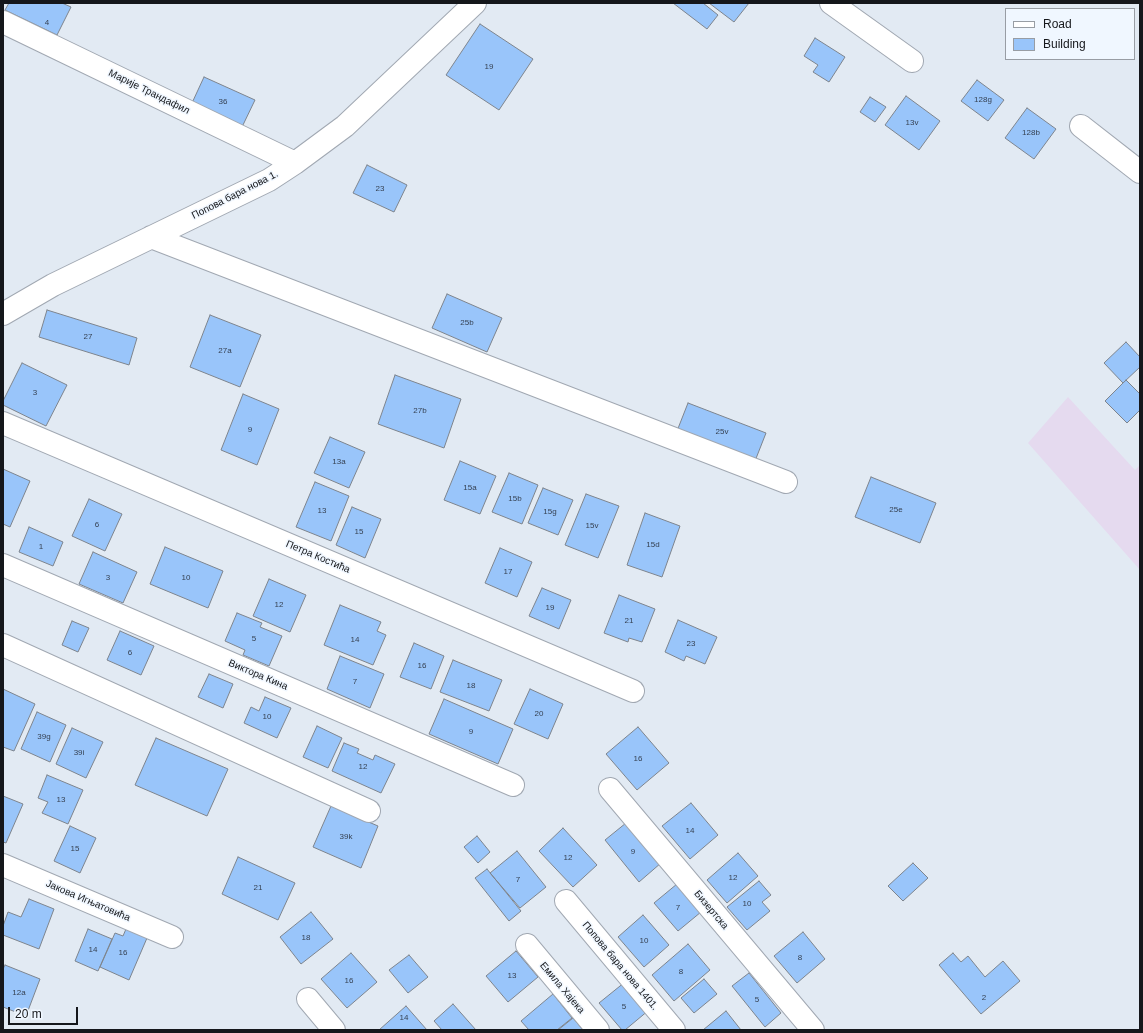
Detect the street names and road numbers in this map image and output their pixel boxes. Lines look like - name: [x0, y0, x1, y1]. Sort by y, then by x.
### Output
- street label: Марије Трандафил: [106, 67, 192, 117]
- street label: Попова бара нова 1.: [190, 168, 280, 222]
- street label: Петра Костића: [284, 538, 352, 576]
- street label: Виктора Кина: [227, 657, 289, 693]
- street label: Јакова Игњатовића: [44, 878, 132, 924]
- street label: Бизертска: [691, 888, 731, 932]
- street label: Попова бара нова 1401.: [579, 919, 661, 1013]
- street label: Емила Хајека: [537, 960, 587, 1016]

